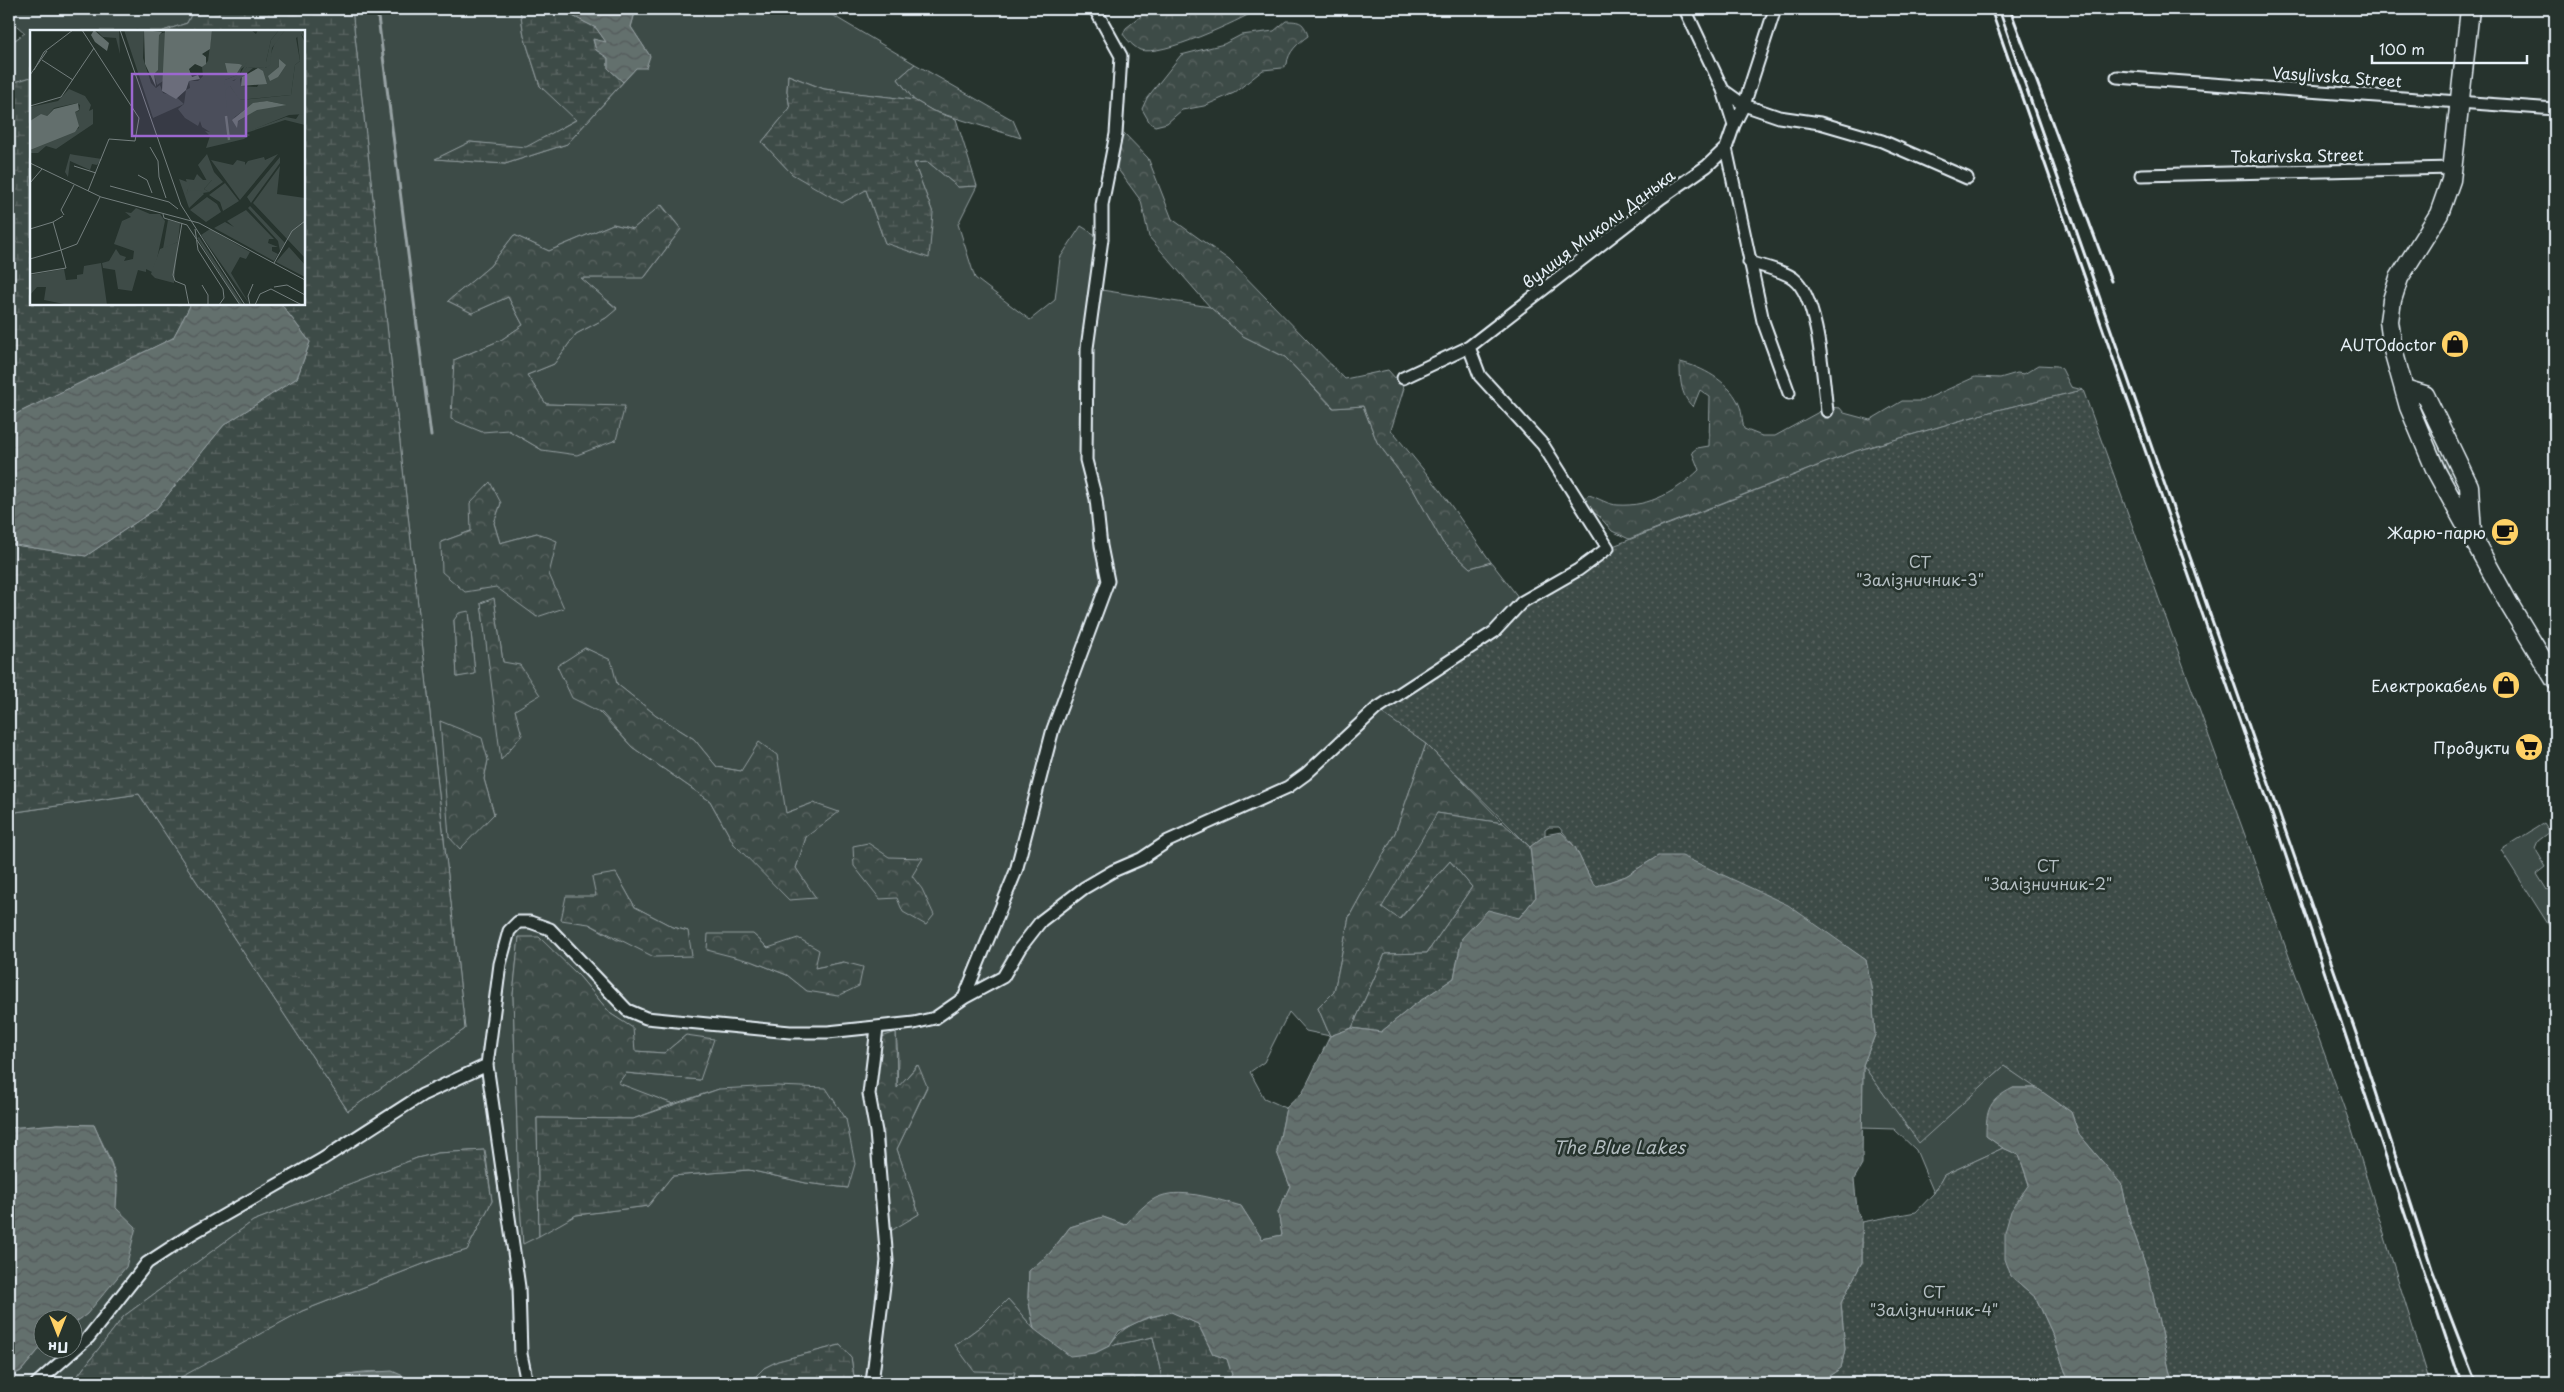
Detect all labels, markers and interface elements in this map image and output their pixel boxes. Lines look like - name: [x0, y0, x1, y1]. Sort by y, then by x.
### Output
- inset map: [30, 30, 305, 305]
- scale bar: [2372, 32, 2526, 64]
- text: 100 m: [2379, 37, 2425, 60]
- street label: Vasylivska Street: [2271, 60, 2403, 92]
- street label: Tokarivska Street: [2230, 142, 2364, 168]
- street label: вулиця Миколи Данька: [1517, 162, 1679, 293]
- shop icon: AUTOdoctor: [2440, 329, 2470, 359]
- place label: AUTOdoctor: [2340, 332, 2437, 356]
- cafe icon: Жарю-парю: [2490, 517, 2520, 547]
- place label: Жарю-парю: [2387, 520, 2486, 544]
- park label: СТ "Залізничник-3": [1856, 549, 1984, 591]
- shop icon: Електрокабель: [2491, 670, 2521, 700]
- place label: Електрокабель: [2371, 673, 2487, 697]
- supermarket icon: Продукти: [2514, 732, 2544, 762]
- place label: Продукти: [2433, 735, 2510, 759]
- park label: СТ "Залізничник-2": [1984, 853, 2112, 895]
- water label: The Blue Lakes: [1553, 1133, 1687, 1160]
- park label: СТ "Залізничник-4": [1870, 1279, 1998, 1321]
- north arrow: [32, 1310, 82, 1360]
- text: Пн: [48, 1337, 68, 1358]

